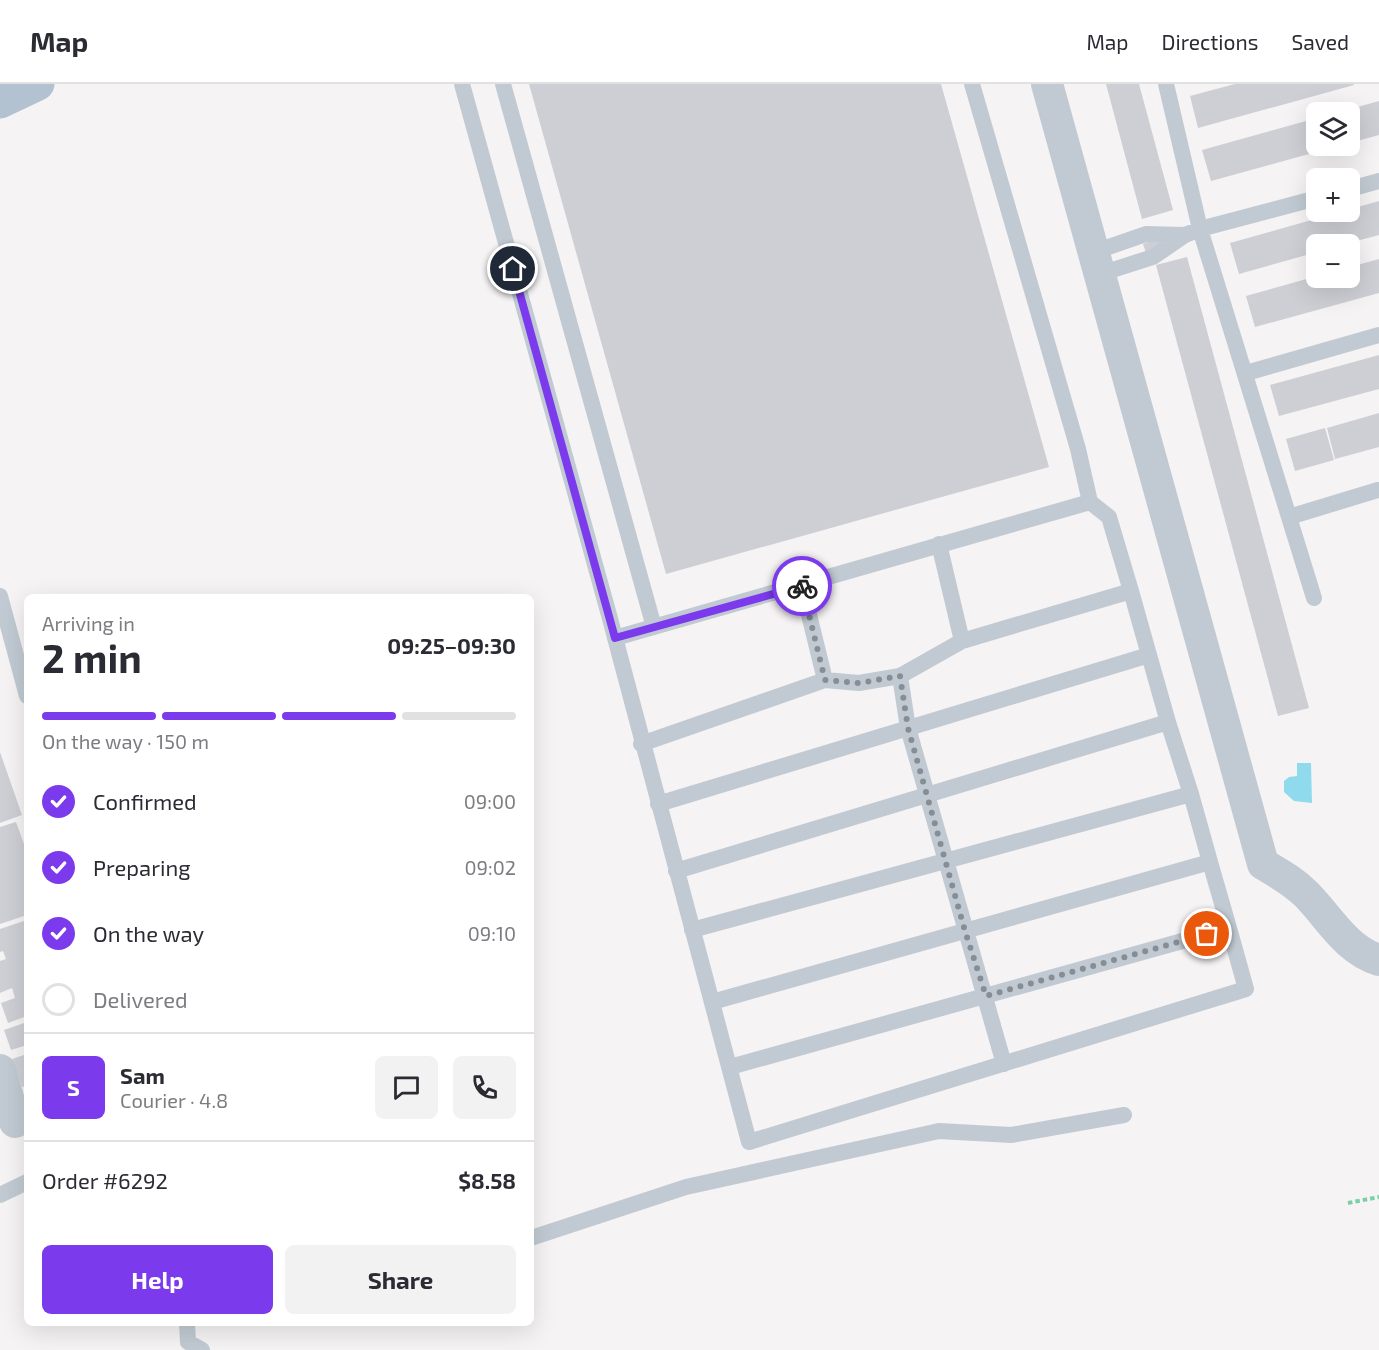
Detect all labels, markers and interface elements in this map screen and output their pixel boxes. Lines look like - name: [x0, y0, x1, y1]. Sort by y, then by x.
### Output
- text: Map: [30, 24, 88, 58]
- text: Map: [1086, 29, 1129, 54]
- text: Directions: [1162, 29, 1258, 54]
- text: Saved: [1291, 29, 1349, 54]
- map controls: [1306, 102, 1360, 288]
- button: layers: [1306, 102, 1360, 156]
- button: +: [1306, 168, 1360, 222]
- button: −: [1306, 234, 1360, 288]
- pin: [487, 243, 538, 294]
- icon: home: [496, 252, 529, 285]
- courier: [772, 556, 832, 616]
- icon: bike: [786, 570, 819, 603]
- text: Arriving in: [42, 611, 135, 635]
- text: 09:25–09:30: [387, 632, 516, 658]
- text: 2 min: [42, 634, 142, 681]
- text: On the way · 150 m: [42, 729, 209, 753]
- icon: check: [42, 785, 75, 818]
- text: Confirmed: [93, 788, 197, 814]
- text: 09:00: [464, 789, 516, 813]
- icon: check: [42, 851, 75, 884]
- text: Preparing: [93, 854, 191, 880]
- text: 09:02: [464, 855, 516, 879]
- pin: [1181, 908, 1232, 959]
- icon: check: [42, 917, 75, 950]
- icon: bag: [1190, 917, 1223, 950]
- text: On the way: [93, 920, 204, 946]
- text: 09:10: [468, 921, 516, 945]
- text: Delivered: [93, 986, 188, 1012]
- button: chat: [375, 1056, 438, 1119]
- button: phone: [453, 1056, 516, 1119]
- text: Sam: [120, 1062, 165, 1088]
- text: S: [67, 1074, 80, 1100]
- text: Courier · 4.8: [120, 1088, 228, 1112]
- text: Order #6292: [42, 1167, 168, 1193]
- text: $8.58: [458, 1167, 516, 1193]
- button: Help: [42, 1245, 273, 1314]
- button: Share: [285, 1245, 516, 1314]

